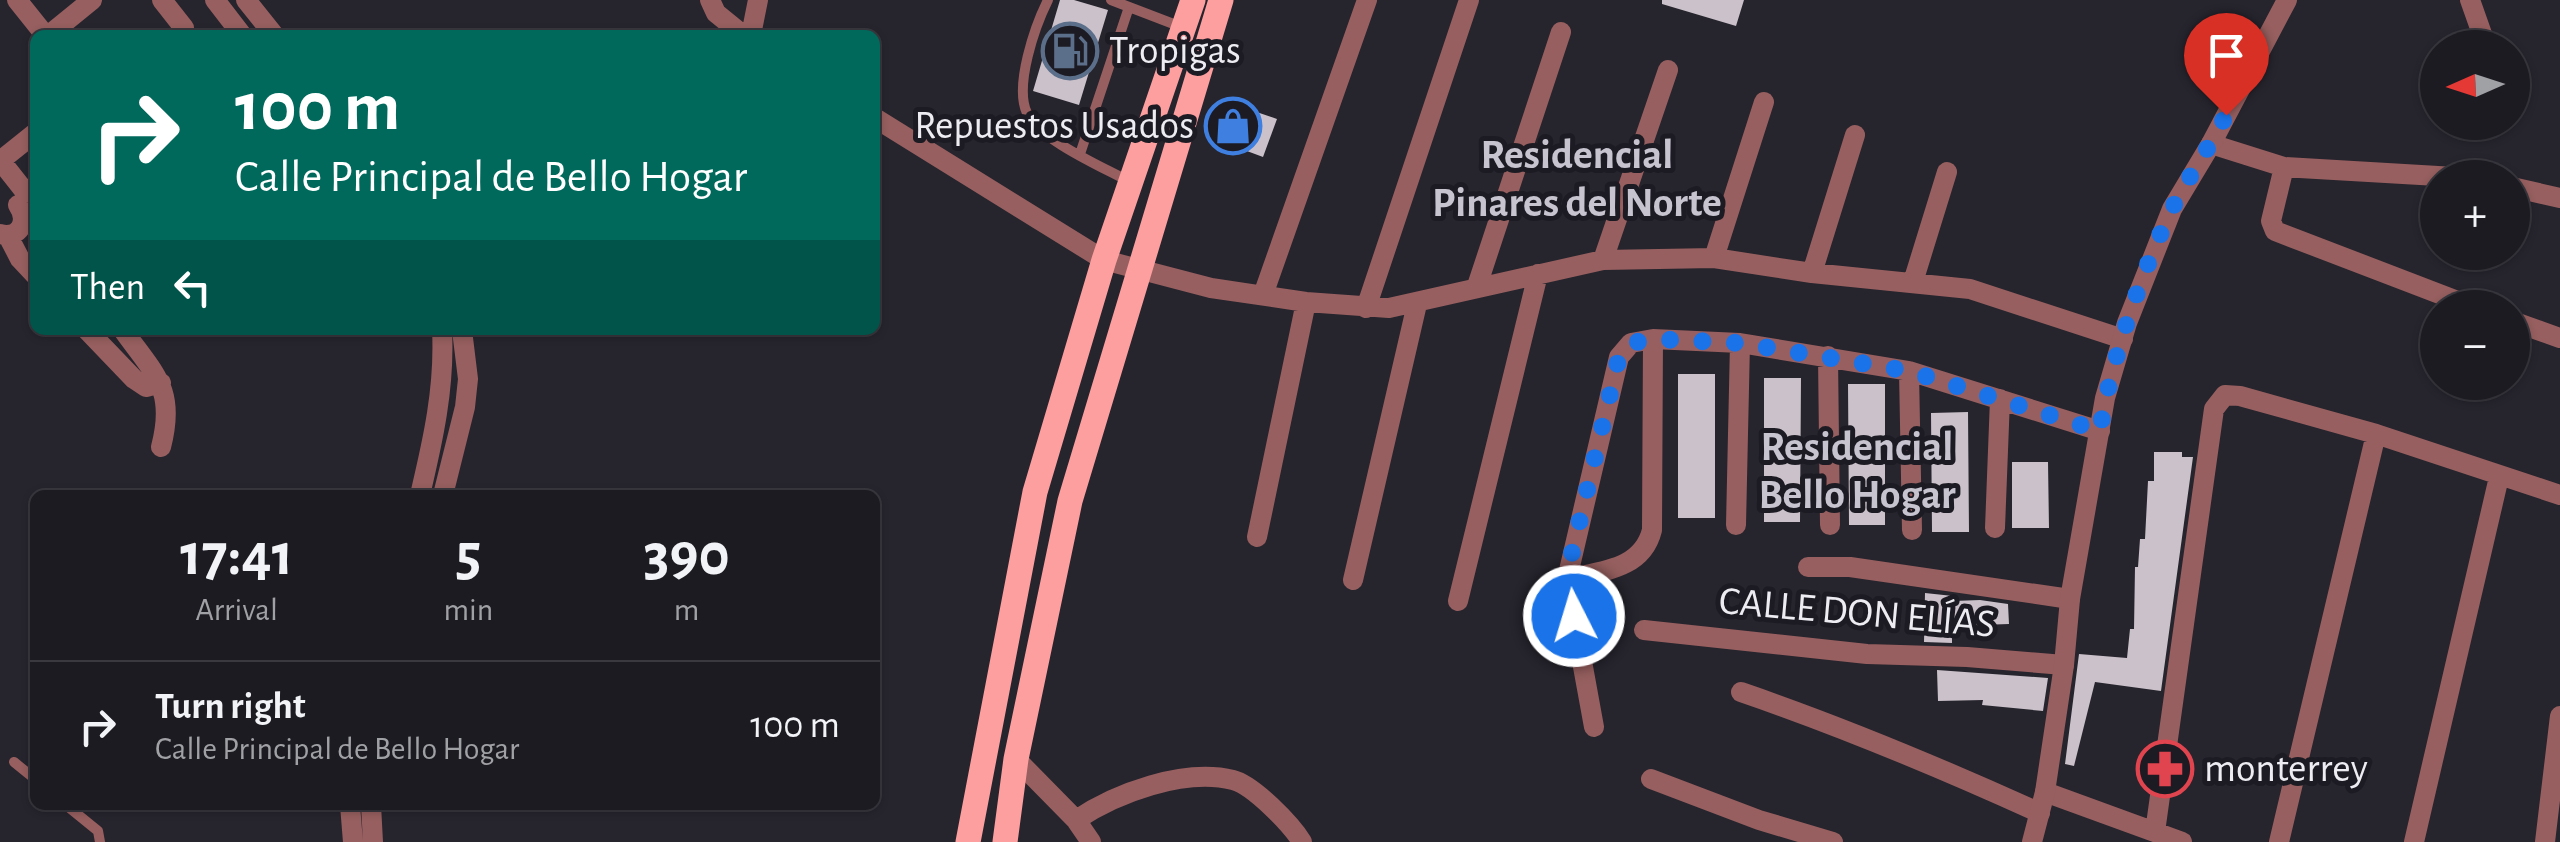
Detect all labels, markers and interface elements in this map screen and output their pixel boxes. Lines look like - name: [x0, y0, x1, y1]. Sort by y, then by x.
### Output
- pin: [2184, 13, 2269, 116]
- fuel station icon: Tropigas: [1040, 21, 1100, 81]
- icon: arrive: [2199, 28, 2254, 83]
- north arrow: [2420, 30, 2530, 140]
- map controls: [2420, 30, 2530, 400]
- place label: Tropigas: [1109, 31, 1241, 71]
- icon: right: [70, 70, 200, 200]
- text: 100 m: [235, 73, 400, 143]
- shop icon: Repuestos Usados: [1203, 96, 1263, 156]
- place label: Repuestos Usados: [914, 106, 1194, 146]
- district label: Residencial Pinares del Norte: [1432, 134, 1722, 224]
- text: Calle Principal de Bello Hogar: [235, 155, 747, 200]
- button: +: [2420, 160, 2530, 270]
- icon: left: [165, 260, 220, 315]
- text: Then: [70, 269, 145, 307]
- button: −: [2420, 290, 2530, 400]
- district label: Residencial Bello Hogar: [1758, 426, 1956, 516]
- text: 17:41: [180, 526, 293, 586]
- text: 5: [455, 526, 481, 586]
- text: 390: [644, 526, 730, 586]
- position arrow: [1522, 564, 1626, 668]
- street label: CALLE DON ELÍAS: [1717, 577, 1997, 645]
- text: Arrival: [196, 594, 278, 626]
- text: min: [444, 594, 493, 626]
- text: m: [674, 594, 699, 626]
- text: Turn right: [155, 688, 305, 726]
- icon: right: [70, 699, 125, 754]
- text: 100 m: [750, 707, 840, 745]
- text: Calle Principal de Bello Hogar: [155, 733, 519, 765]
- pharmacy icon: monterrey: [2135, 739, 2195, 799]
- place label: monterrey: [2204, 749, 2368, 789]

